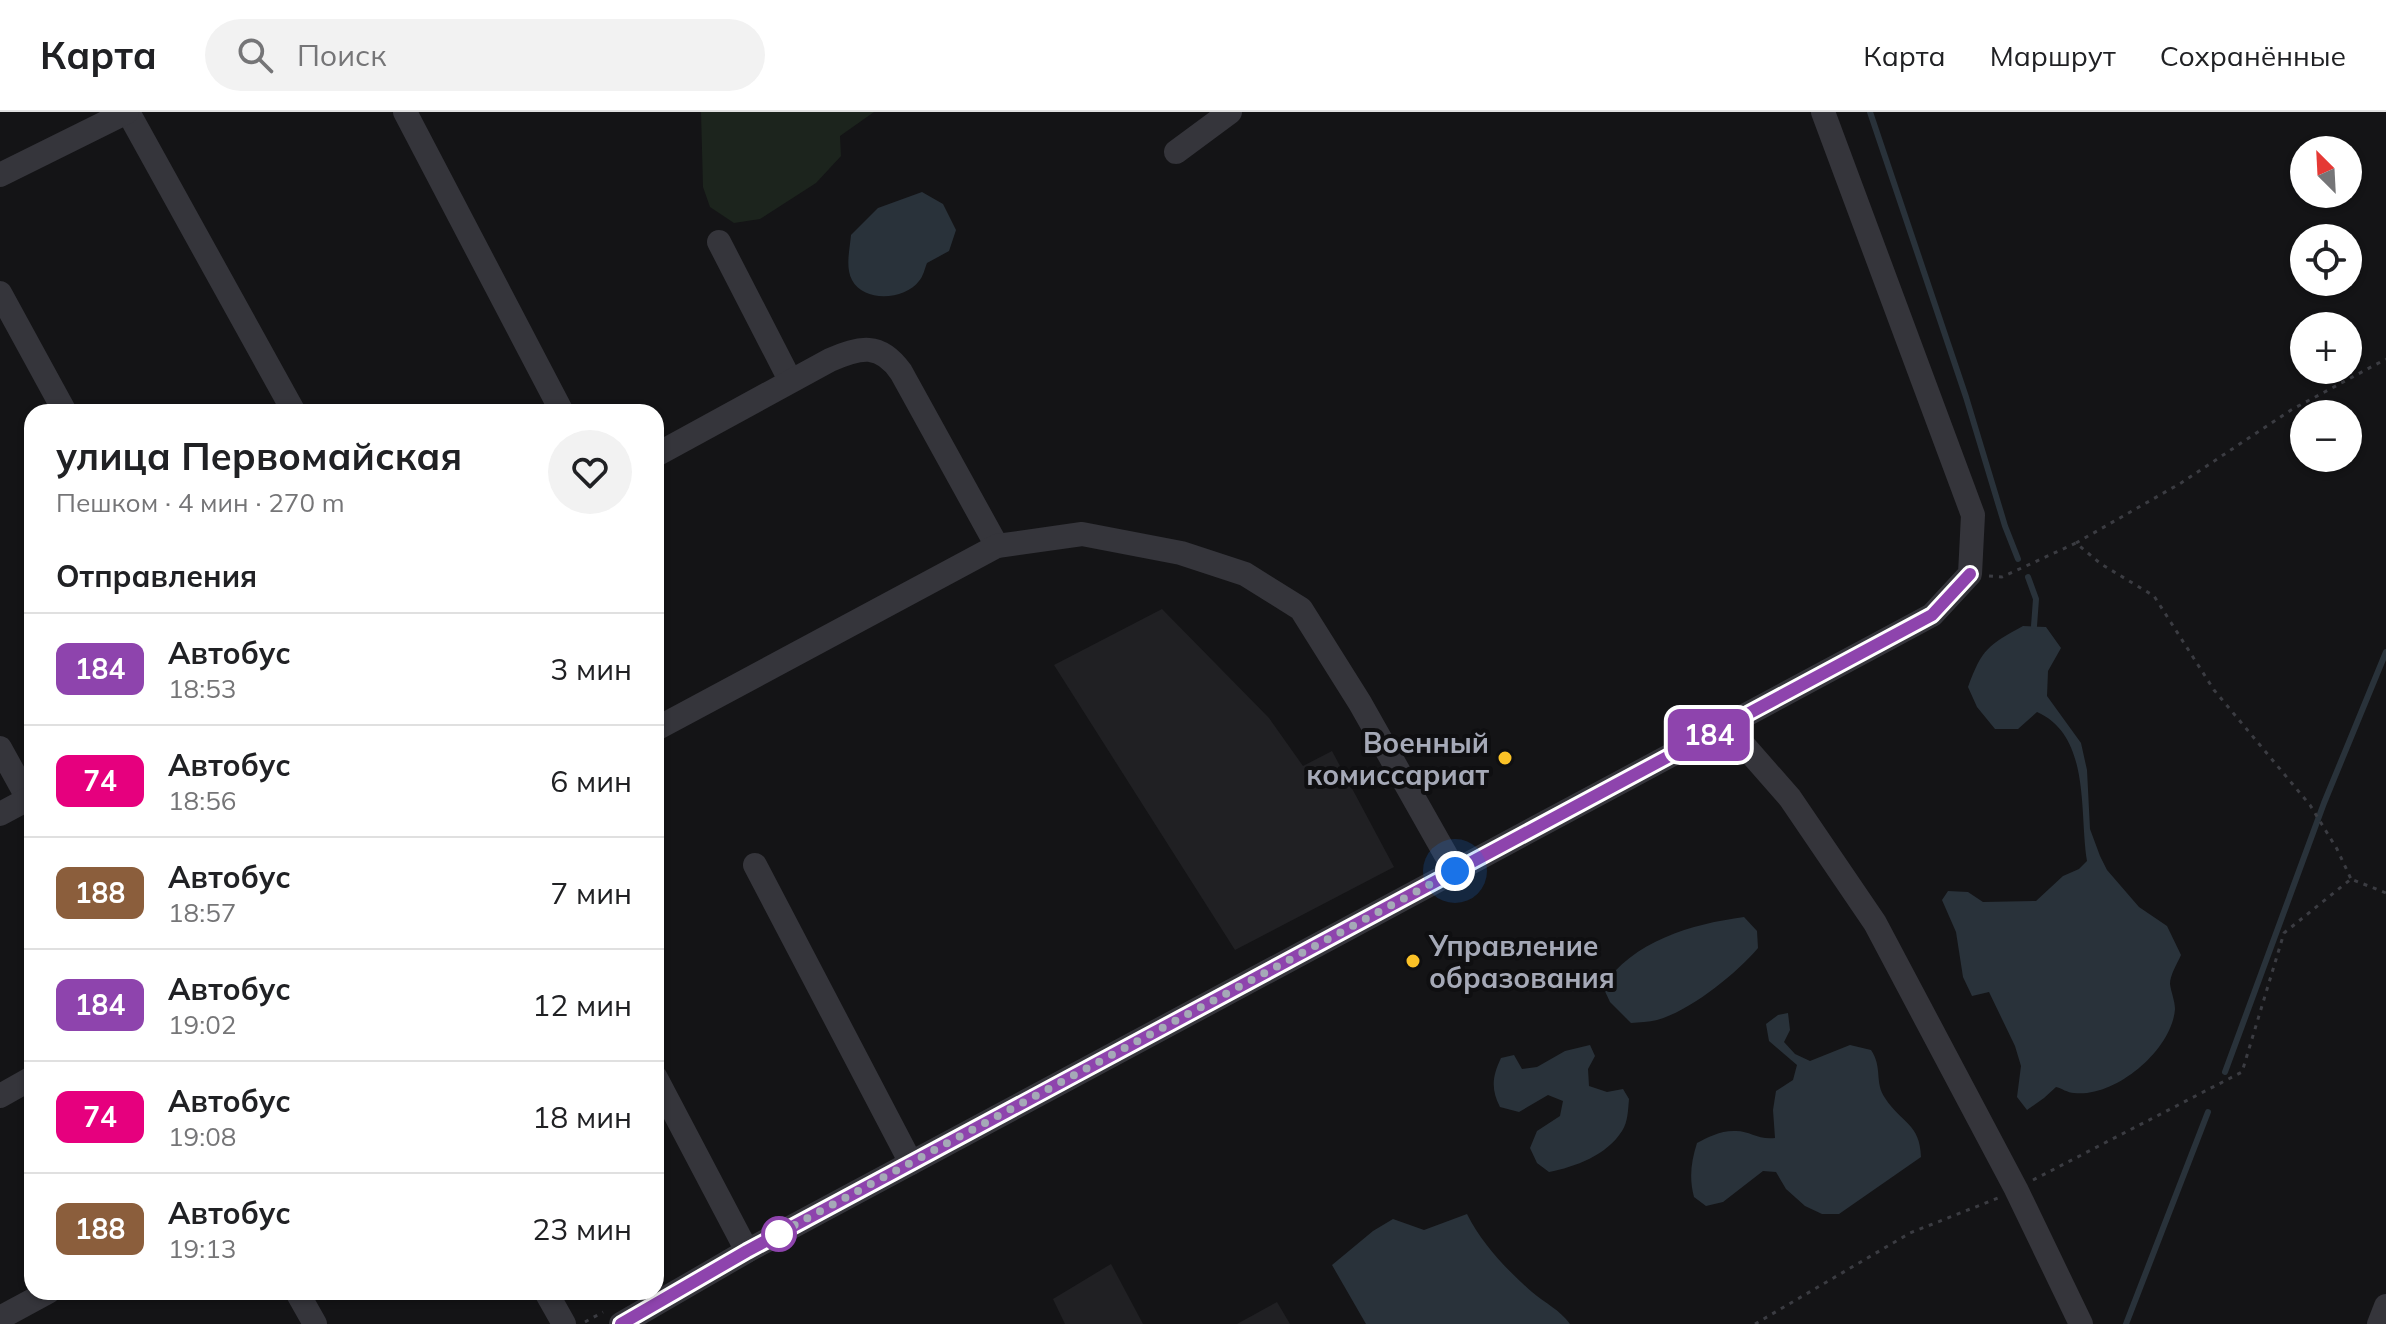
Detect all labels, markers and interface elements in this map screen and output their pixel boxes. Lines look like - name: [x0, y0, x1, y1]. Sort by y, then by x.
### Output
- search box: [205, 19, 765, 91]
- text: Карта: [40, 31, 157, 79]
- icon: search: [233, 33, 277, 77]
- text: Поиск: [297, 36, 386, 74]
- text: Карта: [1863, 38, 1946, 73]
- text: Маршрут: [1990, 38, 2116, 73]
- text: Сохранённые: [2160, 38, 2346, 73]
- north arrow: [2290, 136, 2362, 208]
- map controls: [2290, 136, 2362, 472]
- button: locate: [2290, 224, 2362, 296]
- button: +: [2290, 312, 2362, 384]
- button: −: [2290, 400, 2362, 472]
- button: heart: [548, 430, 632, 514]
- text: улица Первомайская: [56, 432, 462, 480]
- text: Пешком · 4 мин · 270 m: [56, 486, 345, 519]
- text: Отправления: [56, 557, 257, 595]
- text: Автобус: [168, 634, 291, 672]
- text: 3 мин: [550, 650, 632, 688]
- text: 184: [75, 651, 125, 686]
- text: 18:53: [168, 672, 236, 705]
- line badge: 184: [1663, 709, 1755, 761]
- text: 184: [1684, 717, 1734, 752]
- place label: Военный комиссариат: [1306, 725, 1489, 792]
- text: Автобус: [168, 746, 291, 784]
- marker: Военный комиссариат: [1496, 749, 1514, 767]
- text: 6 мин: [550, 762, 632, 800]
- text: 74: [83, 763, 117, 798]
- text: 18:56: [168, 784, 236, 817]
- your location: [1435, 851, 1475, 891]
- text: Автобус: [168, 858, 291, 896]
- text: 7 мин: [550, 874, 632, 912]
- text: 188: [75, 875, 125, 910]
- text: 18:57: [168, 896, 236, 929]
- place label: Управление образования: [1428, 928, 1615, 995]
- marker: Управление образования: [1404, 952, 1422, 970]
- text: Автобус: [168, 970, 291, 1008]
- text: 12 мин: [532, 986, 632, 1024]
- text: 184: [75, 987, 125, 1022]
- text: 19:02: [168, 1008, 236, 1041]
- text: Автобус: [168, 1082, 291, 1120]
- text: 18 мин: [532, 1098, 632, 1136]
- text: 74: [83, 1099, 117, 1134]
- text: 19:08: [168, 1120, 236, 1153]
- text: Автобус: [168, 1194, 291, 1232]
- text: 23 мин: [532, 1210, 632, 1248]
- text: 188: [75, 1211, 125, 1246]
- unlabelled marker: [762, 1217, 796, 1251]
- text: 19:13: [168, 1232, 236, 1265]

